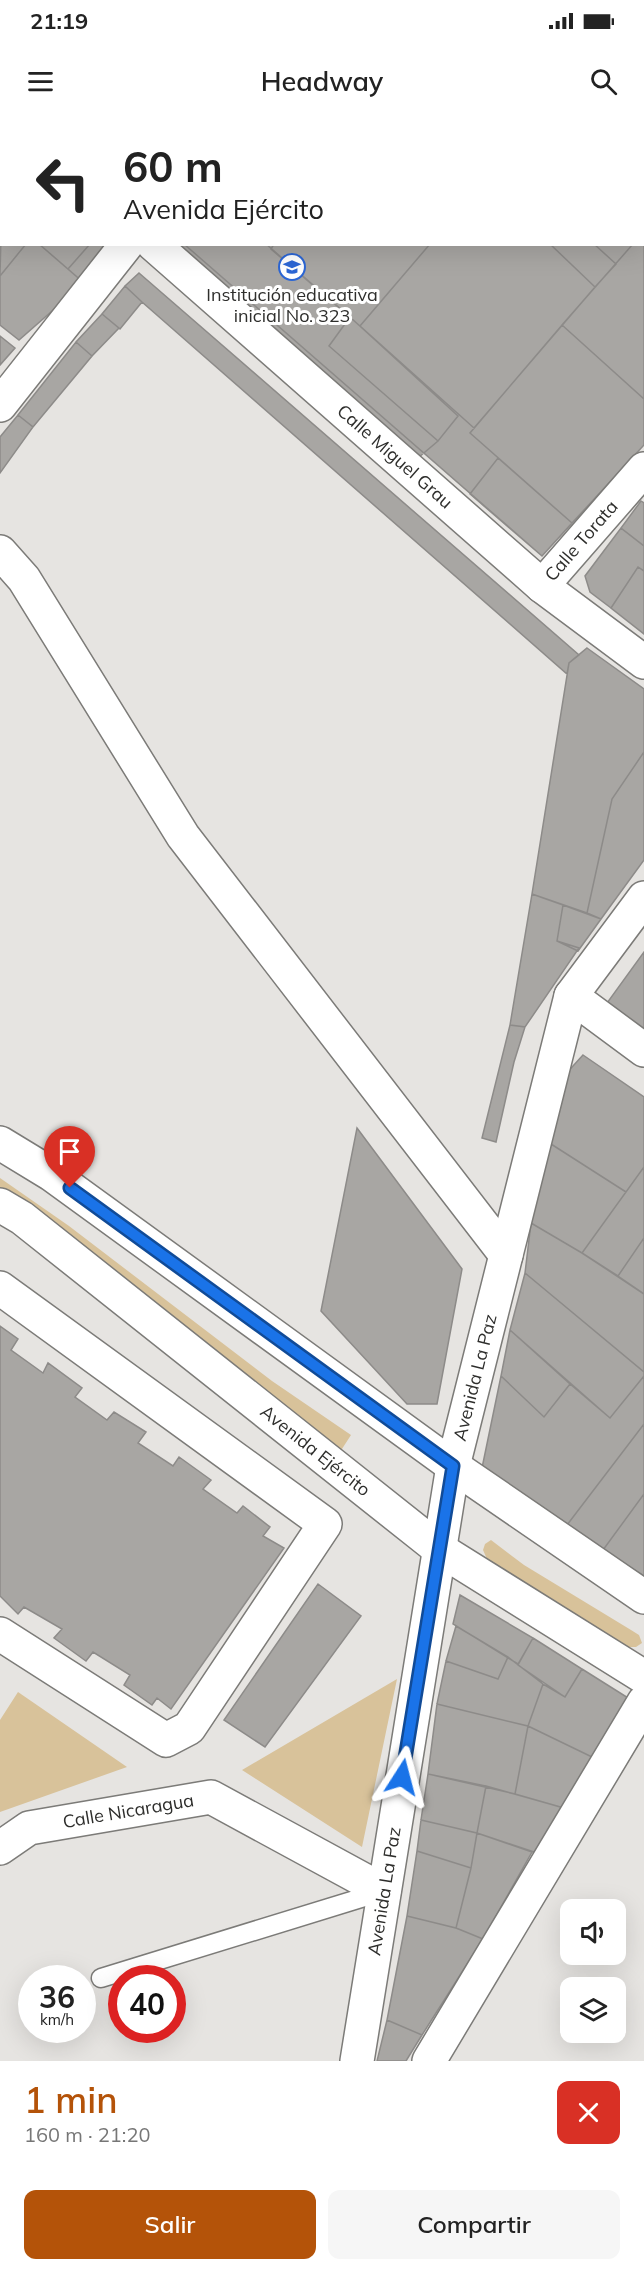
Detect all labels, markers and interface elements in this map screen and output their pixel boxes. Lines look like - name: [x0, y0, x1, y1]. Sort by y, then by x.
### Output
- text: 21:19: [30, 7, 88, 35]
- text: Headway: [261, 64, 383, 98]
- icon: menu: [24, 65, 57, 98]
- icon: search: [587, 65, 620, 98]
- text: 60 m: [123, 140, 223, 193]
- icon: left: [24, 144, 102, 222]
- text: Avenida Ejército: [123, 192, 324, 226]
- school or university icon: Institución educativa inicial No. 323: [277, 252, 307, 282]
- place label: Institución educativa inicial No. 323: [206, 283, 378, 327]
- street label: Calle Miguel Grau: [333, 399, 458, 513]
- street label: Calle Torata: [539, 495, 623, 586]
- pin: [44, 1126, 95, 1188]
- icon: arrive: [53, 1135, 86, 1168]
- street label: Avenida La Paz: [448, 1311, 502, 1443]
- street label: Avenida Ejército: [256, 1400, 375, 1501]
- position arrow: [370, 1745, 434, 1809]
- street label: Calle Nicaragua: [61, 1788, 196, 1833]
- street label: Avenida La Paz: [362, 1825, 406, 1957]
- map controls: [560, 1899, 626, 2043]
- button: sound: [560, 1899, 626, 1965]
- speed limit sign: 40: [108, 1965, 186, 2043]
- button: layers: [560, 1977, 626, 2043]
- text: 36: [39, 1978, 75, 2016]
- text: km/h: [40, 2010, 74, 2029]
- text: 1 min: [24, 2077, 118, 2122]
- button: close: [557, 2081, 620, 2144]
- text: 160 m · 21:20: [24, 2122, 150, 2147]
- button: Salir: [24, 2190, 316, 2259]
- button: Compartir: [328, 2190, 620, 2259]

